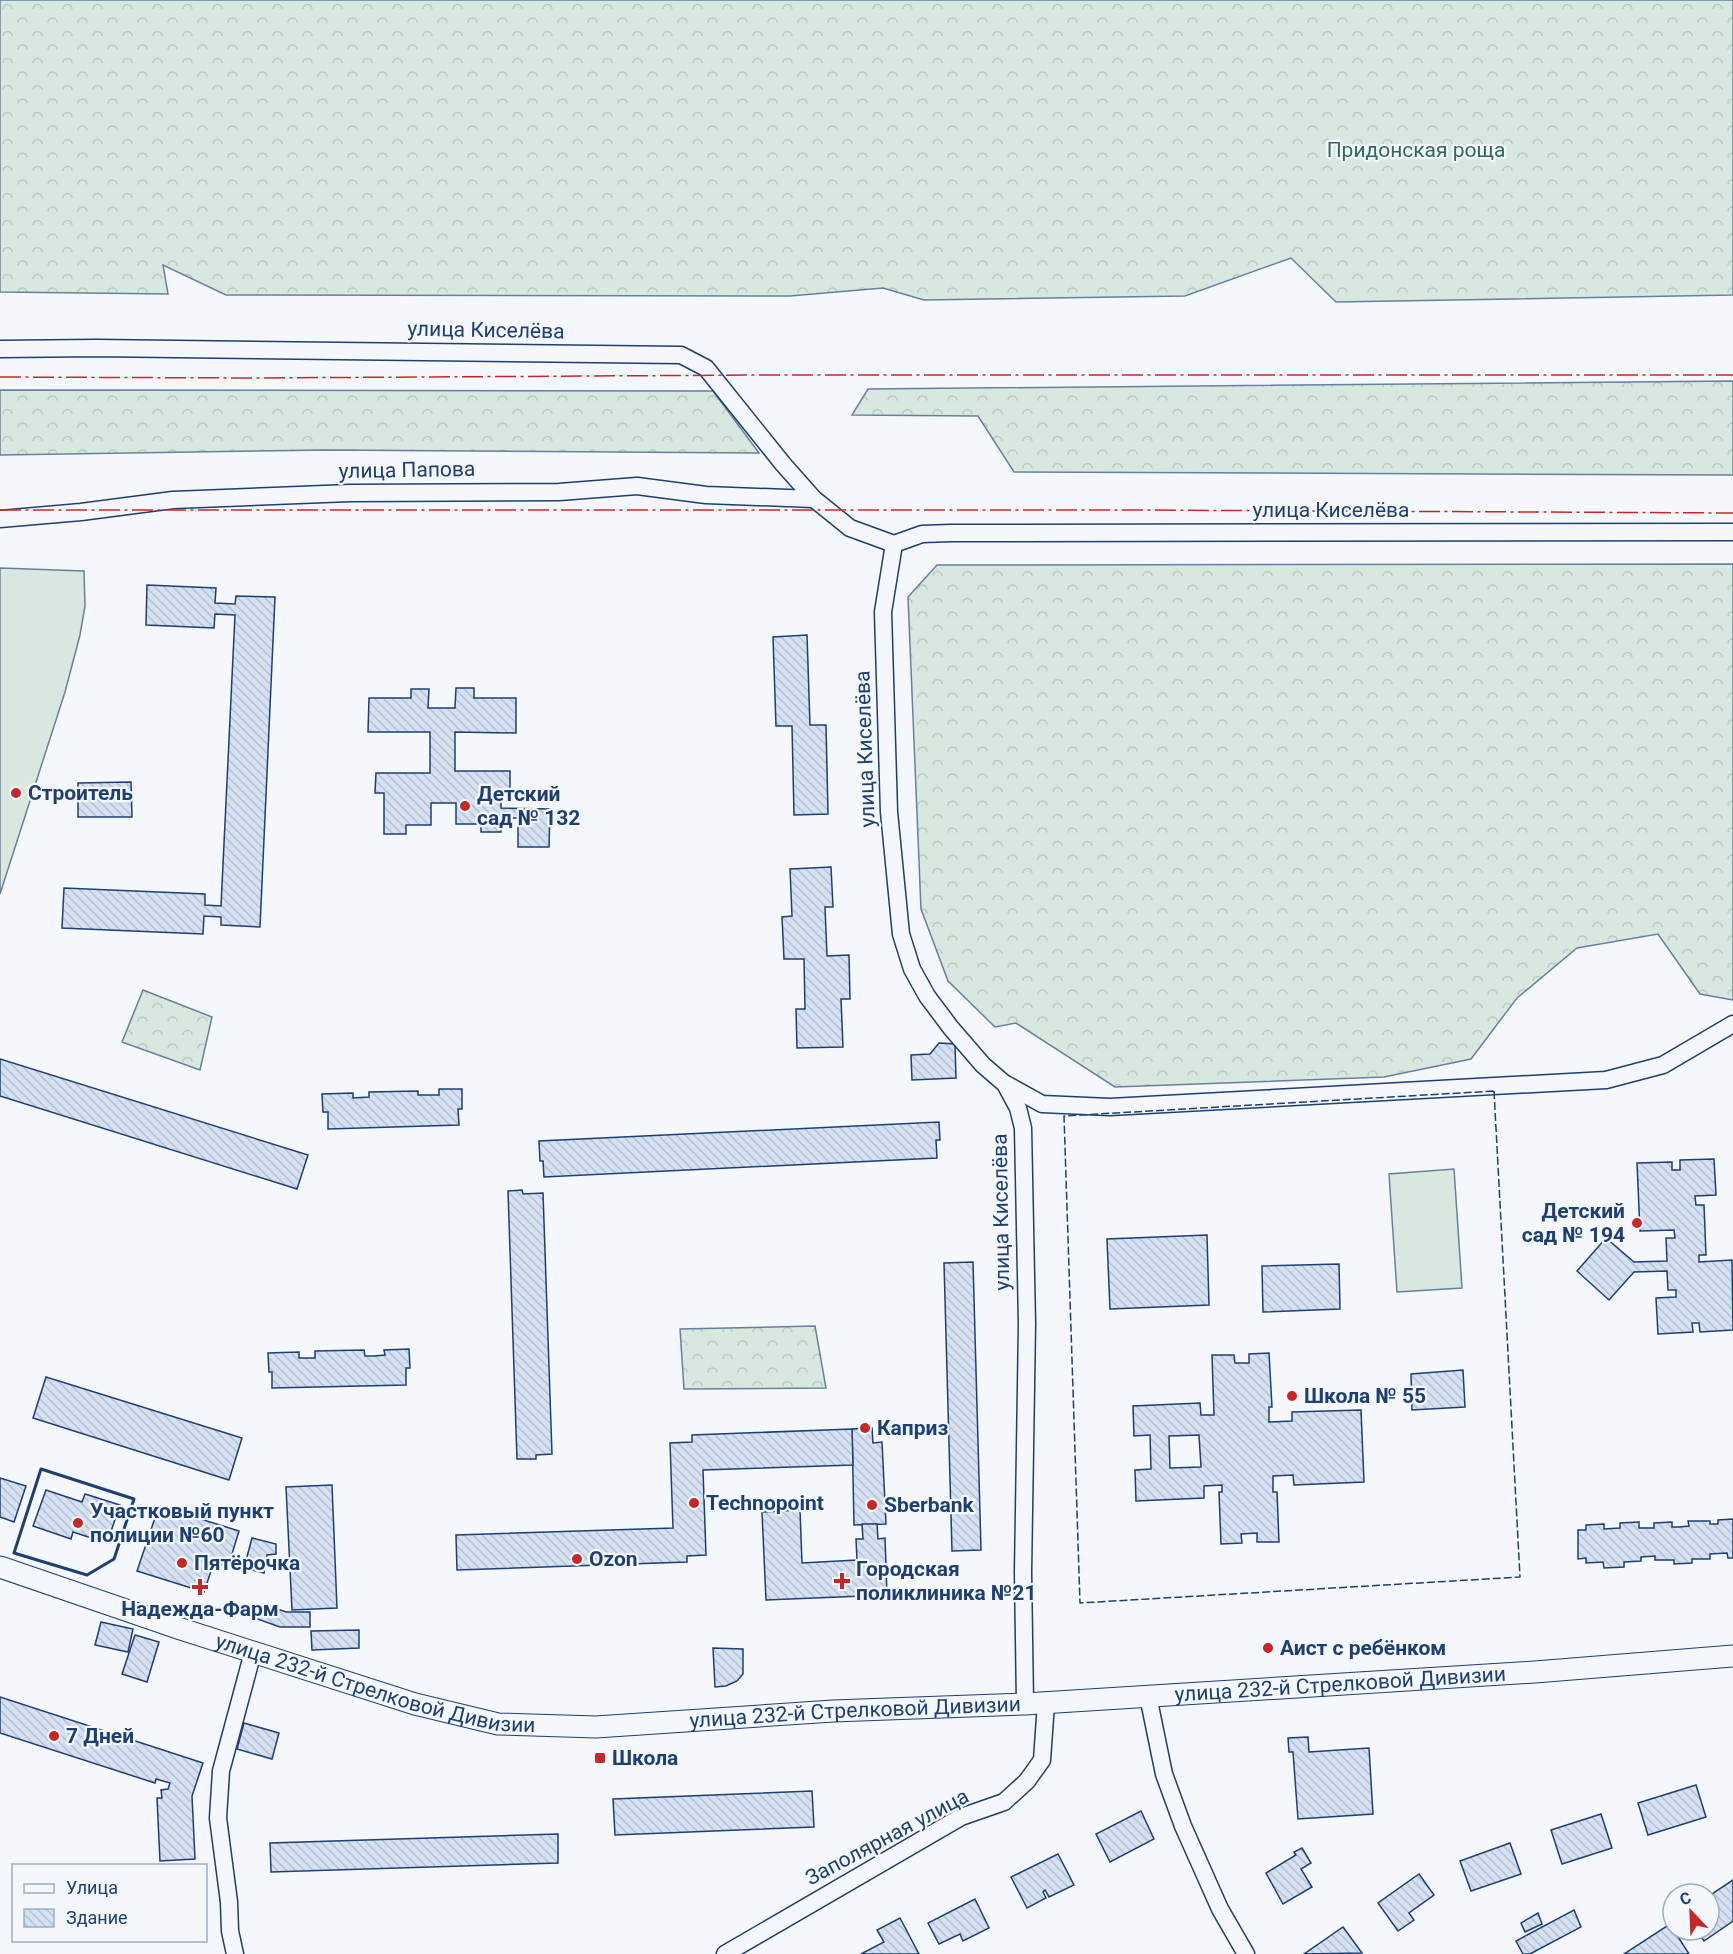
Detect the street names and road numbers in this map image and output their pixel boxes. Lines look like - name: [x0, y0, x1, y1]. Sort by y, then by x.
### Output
- street label: улица Киселёва: [407, 317, 565, 343]
- street label: улица Папова: [338, 457, 476, 483]
- street label: улица Киселёва: [1252, 498, 1410, 522]
- street label: улица Киселёва: [850, 670, 880, 828]
- street label: улица Киселёва: [988, 1133, 1014, 1291]
- street label: улица 232-й Стрелковой Дивизии: [212, 1629, 536, 1737]
- street label: улица 232-й Стрелковой Дивизии: [1174, 1662, 1507, 1707]
- street label: улица 232-й Стрелковой Дивизии: [689, 1692, 1021, 1733]
- street label: Заполярная улица: [801, 1784, 973, 1890]

